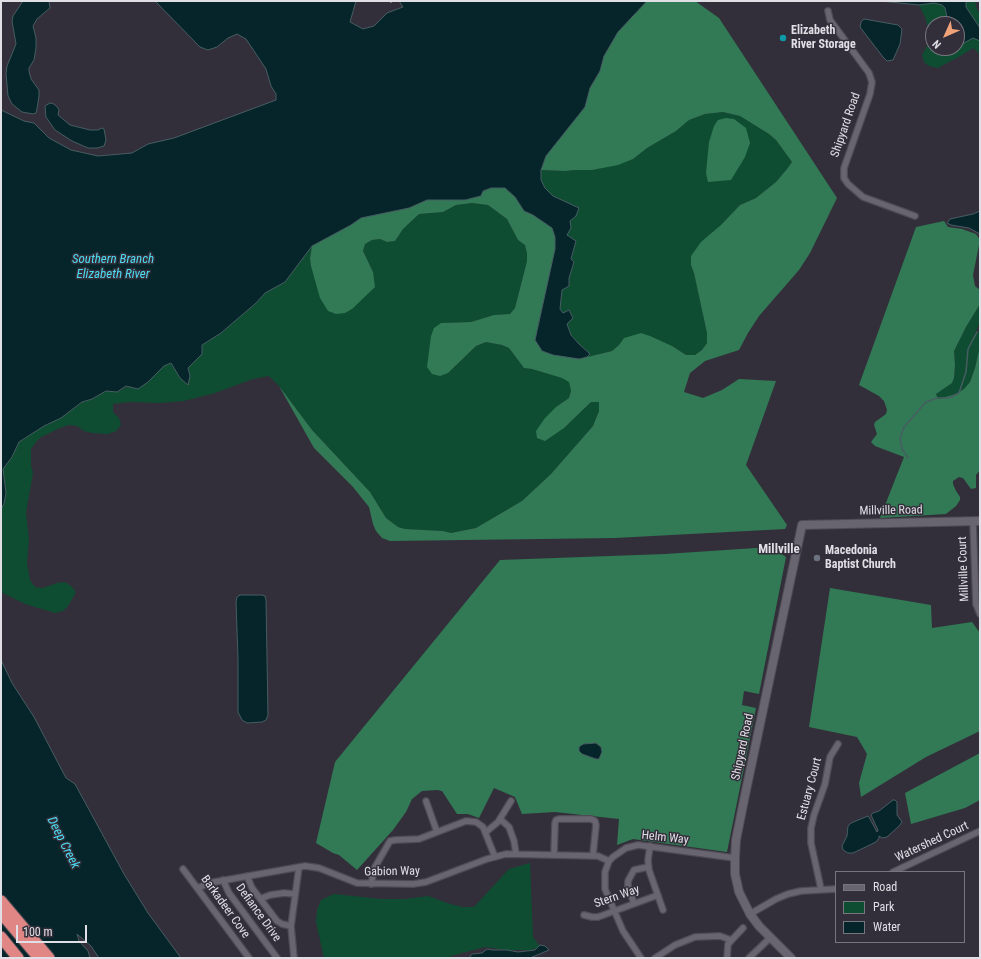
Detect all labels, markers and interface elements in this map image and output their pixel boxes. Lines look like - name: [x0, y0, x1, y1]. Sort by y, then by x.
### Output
- north arrow: [925, 16, 965, 56]
- place label: Elizabeth River Storage: [791, 24, 856, 52]
- marker: Elizabeth River Storage: [778, 33, 788, 43]
- text: N: [930, 37, 944, 51]
- street label: Shipyard Road: [828, 91, 864, 159]
- water label: Southern Branch Elizabeth River: [72, 252, 154, 283]
- street label: Millville Road: [859, 503, 923, 519]
- street label: Millville Court: [956, 536, 972, 602]
- district label: Millville: [758, 542, 800, 558]
- place label: Macedonia Baptist Church: [825, 544, 896, 572]
- marker: Macedonia Baptist Church: [812, 553, 822, 563]
- street label: Shipyard Road: [729, 712, 757, 782]
- street label: Estuary Court: [795, 756, 825, 822]
- water label: Deep Creek: [43, 814, 83, 872]
- street label: Watershed Court: [893, 819, 971, 865]
- street label: Helm Way: [641, 828, 689, 848]
- street label: Gabion Way: [364, 864, 420, 880]
- legend: [835, 871, 965, 943]
- street label: Barkadeer Cove: [197, 873, 253, 941]
- text: Road: [873, 880, 897, 894]
- street label: Defiance Drive: [232, 881, 284, 945]
- street label: Stern Way: [592, 883, 642, 911]
- text: Park: [873, 900, 894, 914]
- scale bar: [18, 917, 89, 943]
- text: Water: [873, 920, 901, 934]
- text: 100 m: [23, 925, 53, 939]

